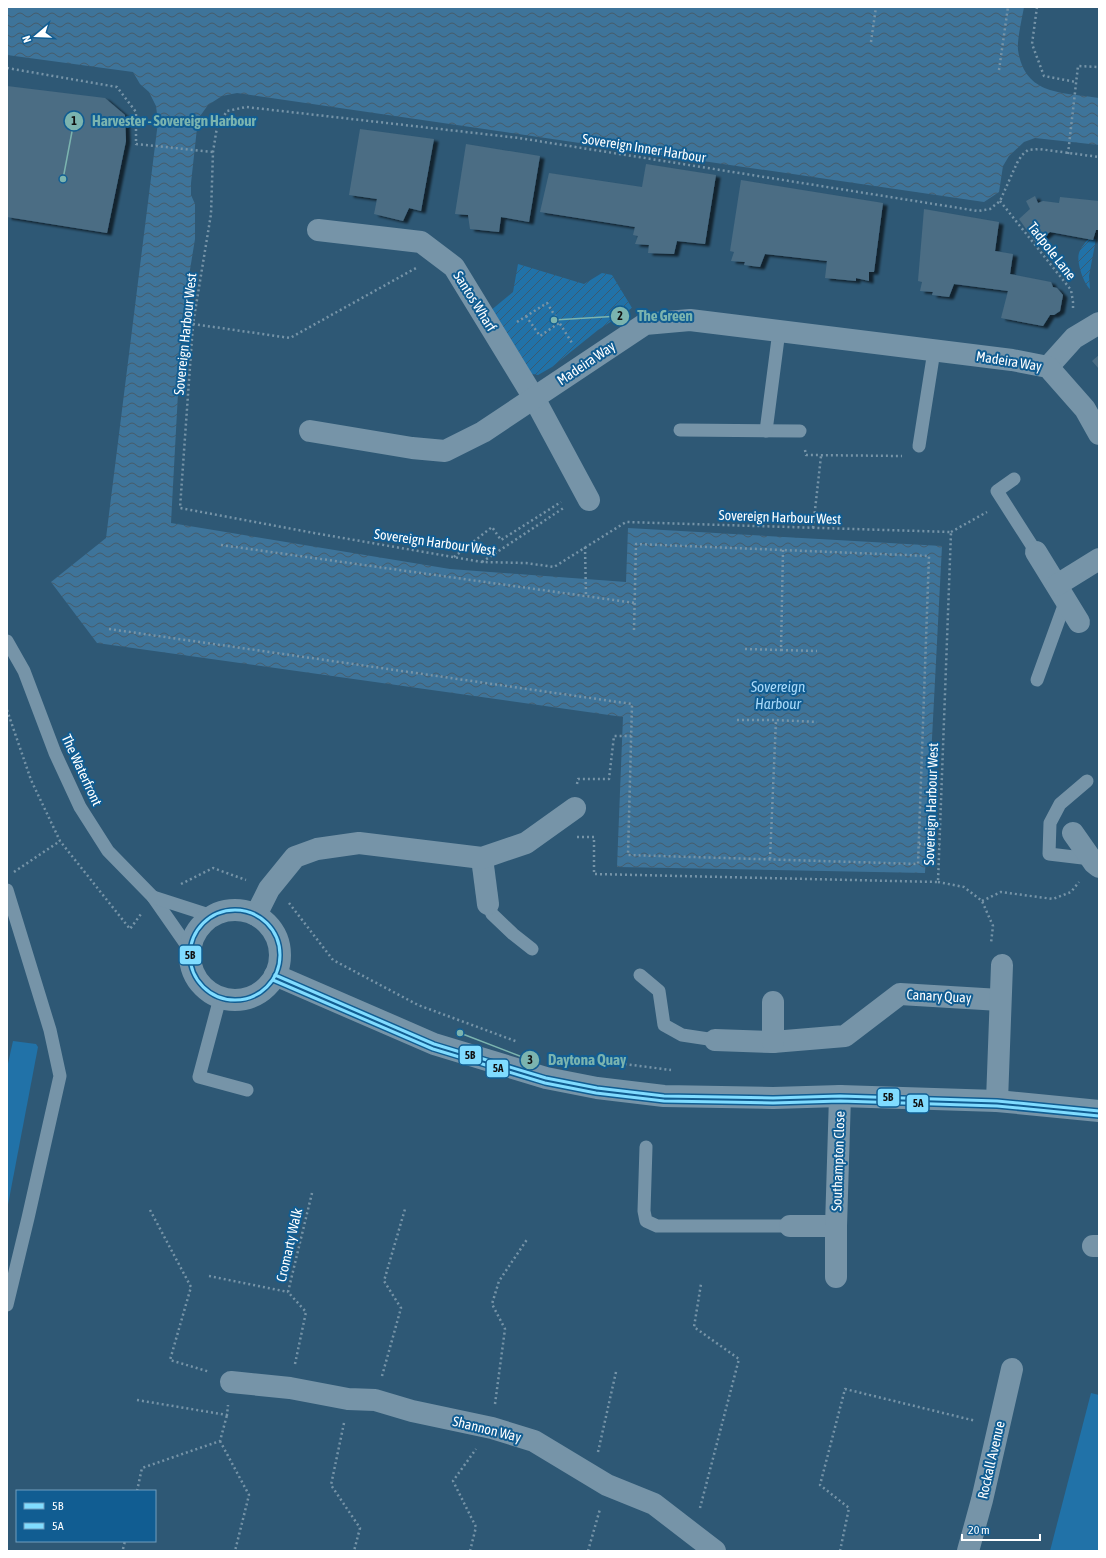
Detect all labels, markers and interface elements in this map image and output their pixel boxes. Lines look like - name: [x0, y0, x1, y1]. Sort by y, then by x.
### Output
- north arrow: [16, 16, 56, 56]
- text: N: [20, 34, 33, 44]
- callout: Harvester - Sovereign Harbour: [64, 107, 264, 134]
- text: Harvester - Sovereign Harbour: [92, 112, 257, 129]
- text: 1: [71, 114, 77, 128]
- street label: Sovereign Inner Harbour: [581, 130, 708, 166]
- street label: Tadpole Lane: [1025, 219, 1079, 283]
- street label: Santos Wharf: [450, 268, 500, 334]
- street label: Sovereign Harbour West: [171, 272, 199, 396]
- callout: The Green: [610, 302, 701, 329]
- text: The Green: [637, 307, 693, 324]
- text: 2: [617, 309, 623, 323]
- street label: Madeira Way: [554, 338, 618, 388]
- street label: Madeira Way: [975, 348, 1043, 374]
- street label: Sovereign Harbour West: [718, 507, 842, 527]
- street label: Sovereign Harbour West: [373, 526, 497, 558]
- water label: Sovereign Harbour: [750, 678, 805, 712]
- street label: The Waterfront: [59, 732, 105, 808]
- street label: Sovereign Harbour West: [921, 742, 941, 866]
- line badge: 5B: [179, 945, 202, 965]
- text: 5B: [185, 949, 196, 961]
- street label: Canary Quay: [906, 986, 972, 1006]
- line badge: 5B: [459, 1045, 482, 1065]
- callout: Daytona Quay: [520, 1046, 634, 1073]
- text: 5B: [465, 1049, 476, 1061]
- text: Daytona Quay: [548, 1051, 627, 1068]
- text: 3: [527, 1053, 533, 1067]
- line badge: 5A: [486, 1059, 509, 1078]
- text: 5A: [493, 1062, 504, 1074]
- line badge: 5B: [877, 1088, 900, 1107]
- text: 5B: [883, 1091, 894, 1103]
- line badge: 5A: [906, 1094, 929, 1113]
- text: 5A: [913, 1097, 924, 1109]
- street label: Southampton Close: [828, 1111, 848, 1211]
- street label: Cromarty Walk: [273, 1206, 305, 1284]
- street label: Shannon Way: [451, 1413, 523, 1445]
- street label: Rockall Avenue: [974, 1419, 1008, 1501]
- legend: [16, 1490, 156, 1542]
- text: 5B: [52, 1499, 64, 1513]
- scale bar: [962, 1516, 1040, 1542]
- text: 5A: [52, 1519, 64, 1533]
- text: 20 m: [968, 1523, 990, 1537]

